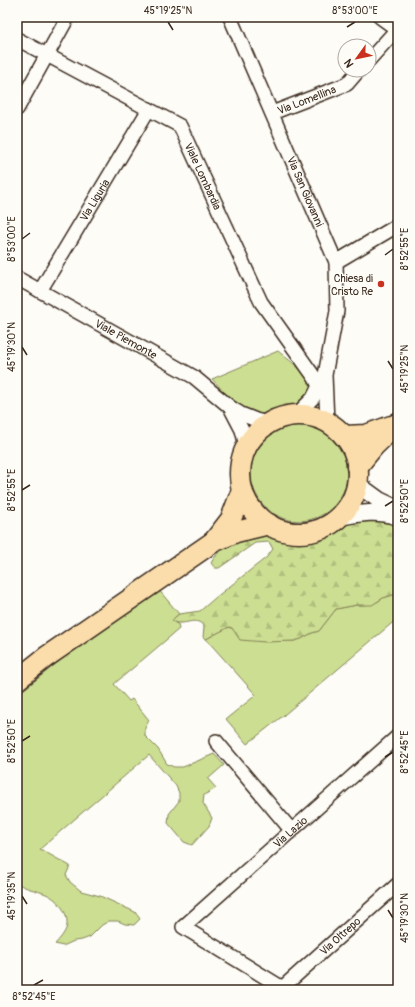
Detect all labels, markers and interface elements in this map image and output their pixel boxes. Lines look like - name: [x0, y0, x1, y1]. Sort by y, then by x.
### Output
- text: 45°19'25"N: [144, 5, 192, 17]
- text: 8°53'00"E: [332, 5, 378, 17]
- north arrow: [337, 38, 377, 78]
- text: N: [341, 56, 357, 70]
- street label: Via Lomellina: [276, 83, 338, 117]
- street label: Viale Lombardia: [182, 141, 224, 212]
- street label: Via San Giovanni: [284, 154, 326, 229]
- street label: Via Liguria: [77, 177, 112, 224]
- text: 8°53'00"E: [6, 216, 18, 262]
- text: 8°52'55"E: [399, 228, 411, 270]
- place label: Chiesa di Cristo Re: [331, 272, 374, 298]
- marker: Chiesa di Cristo Re: [376, 279, 386, 289]
- street label: Viale Piemonte: [93, 317, 160, 362]
- text: 45°19'30"N: [6, 322, 18, 372]
- text: 45°19'25"N: [399, 345, 411, 393]
- text: 8°52'55"E: [6, 469, 18, 511]
- text: 8°52'50"E: [399, 479, 411, 523]
- text: 8°52'50"E: [6, 719, 18, 763]
- text: 8°52'45"E: [399, 731, 411, 773]
- street label: Via Lazio: [271, 814, 310, 851]
- text: 45°19'35"N: [6, 872, 18, 920]
- text: 45°19'30"N: [399, 893, 411, 943]
- street label: Via Oltrepo: [317, 915, 364, 958]
- text: 8°52'45"E: [13, 991, 55, 1003]

